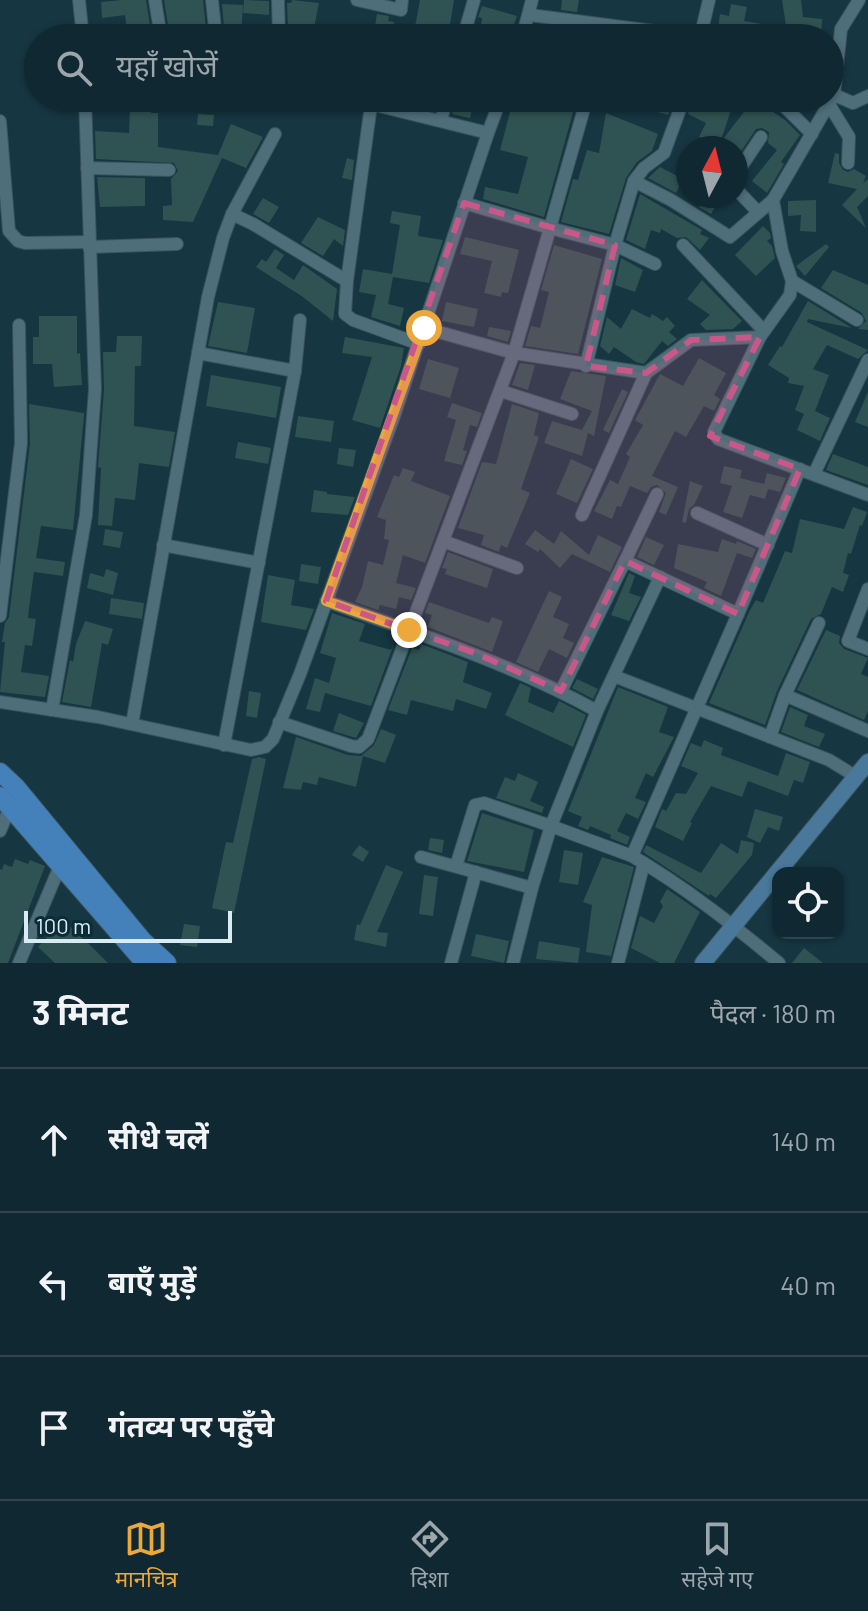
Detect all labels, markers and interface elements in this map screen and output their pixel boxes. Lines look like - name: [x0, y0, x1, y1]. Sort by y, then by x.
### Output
- search box: [24, 24, 844, 112]
- icon: search: [52, 46, 96, 90]
- text: यहाँ खोजें: [116, 47, 218, 83]
- north arrow: [676, 136, 748, 208]
- route start: [406, 310, 442, 346]
- route end: [391, 612, 427, 648]
- map controls: [772, 867, 844, 939]
- button: locate: [772, 867, 844, 939]
- scale bar: [24, 907, 232, 943]
- text: 100 m: [36, 912, 91, 938]
- text: 3 मिनट: [32, 991, 129, 1032]
- text: पैदल · 180 m: [710, 997, 836, 1028]
- icon: ahead: [32, 1118, 76, 1162]
- text: सीधे चलें: [108, 1119, 209, 1155]
- text: 140 m: [771, 1125, 836, 1156]
- icon: left: [32, 1262, 76, 1306]
- text: बाएँ मुड़ें: [108, 1263, 196, 1299]
- text: 40 m: [780, 1269, 836, 1300]
- icon: arrive: [32, 1406, 76, 1450]
- text: गंतव्य पर पहुँचे: [108, 1407, 274, 1443]
- tab: मानचित्र: [115, 1517, 178, 1596]
- tab: दिशा: [408, 1517, 452, 1596]
- tab: सहेजे गए: [681, 1517, 753, 1596]

